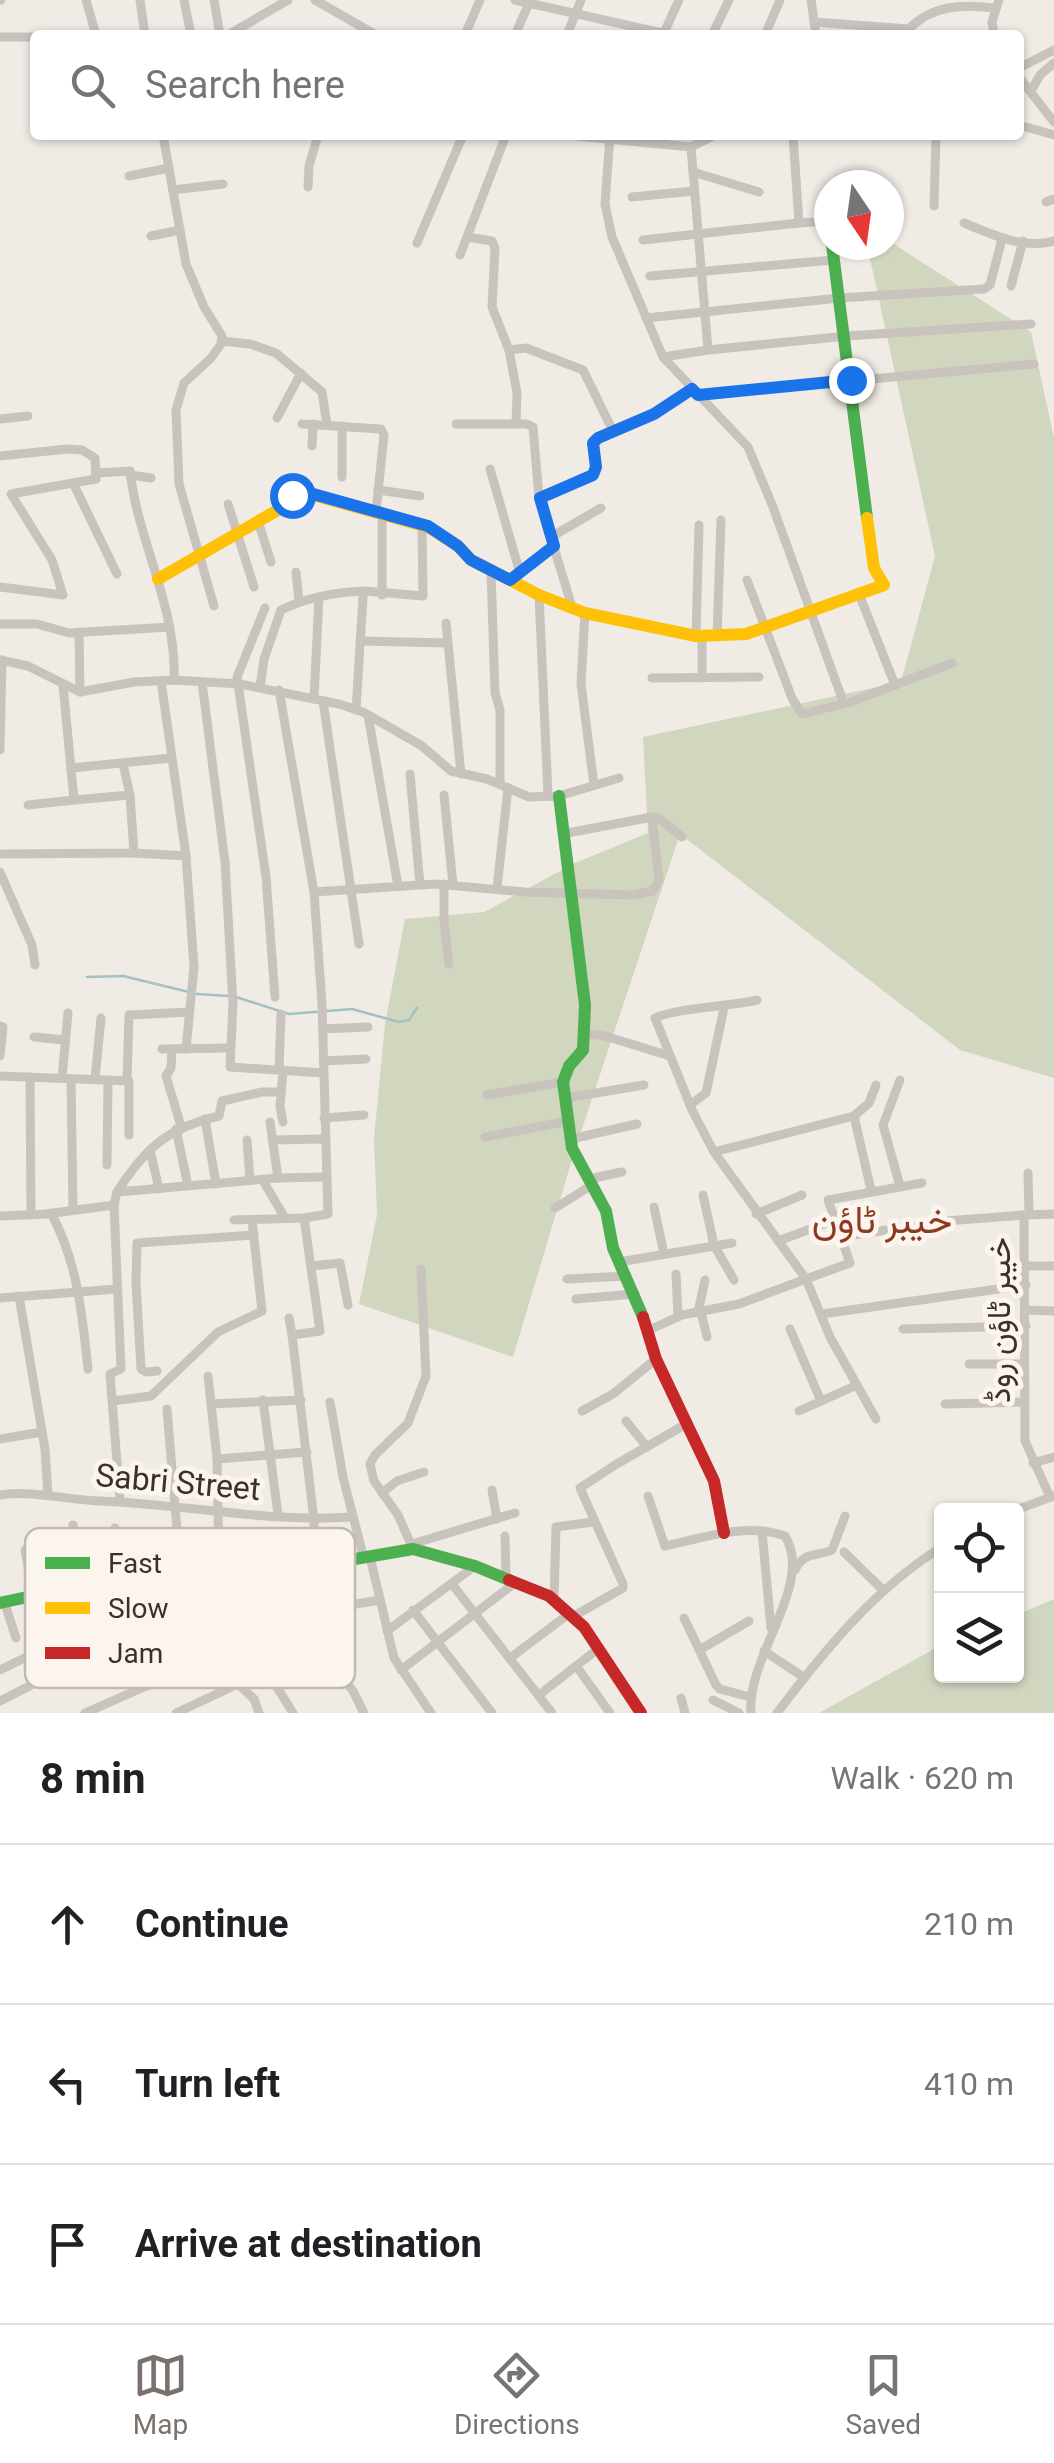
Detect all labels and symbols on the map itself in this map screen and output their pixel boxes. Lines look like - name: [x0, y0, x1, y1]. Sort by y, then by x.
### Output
- north arrow: [814, 170, 904, 260]
- route end: [829, 358, 875, 404]
- route start: [270, 473, 316, 519]
- district label: خیبر ٹاؤن: [812, 1198, 952, 1243]
- street label: خیبر ٹاؤن روڈ: [980, 1237, 1019, 1403]
- street label: Sabri Street: [94, 1456, 262, 1508]
- legend: [25, 1528, 355, 1688]
- text: Fast: [108, 1547, 162, 1580]
- text: Slow: [108, 1592, 168, 1625]
- text: Jam: [108, 1637, 163, 1670]

